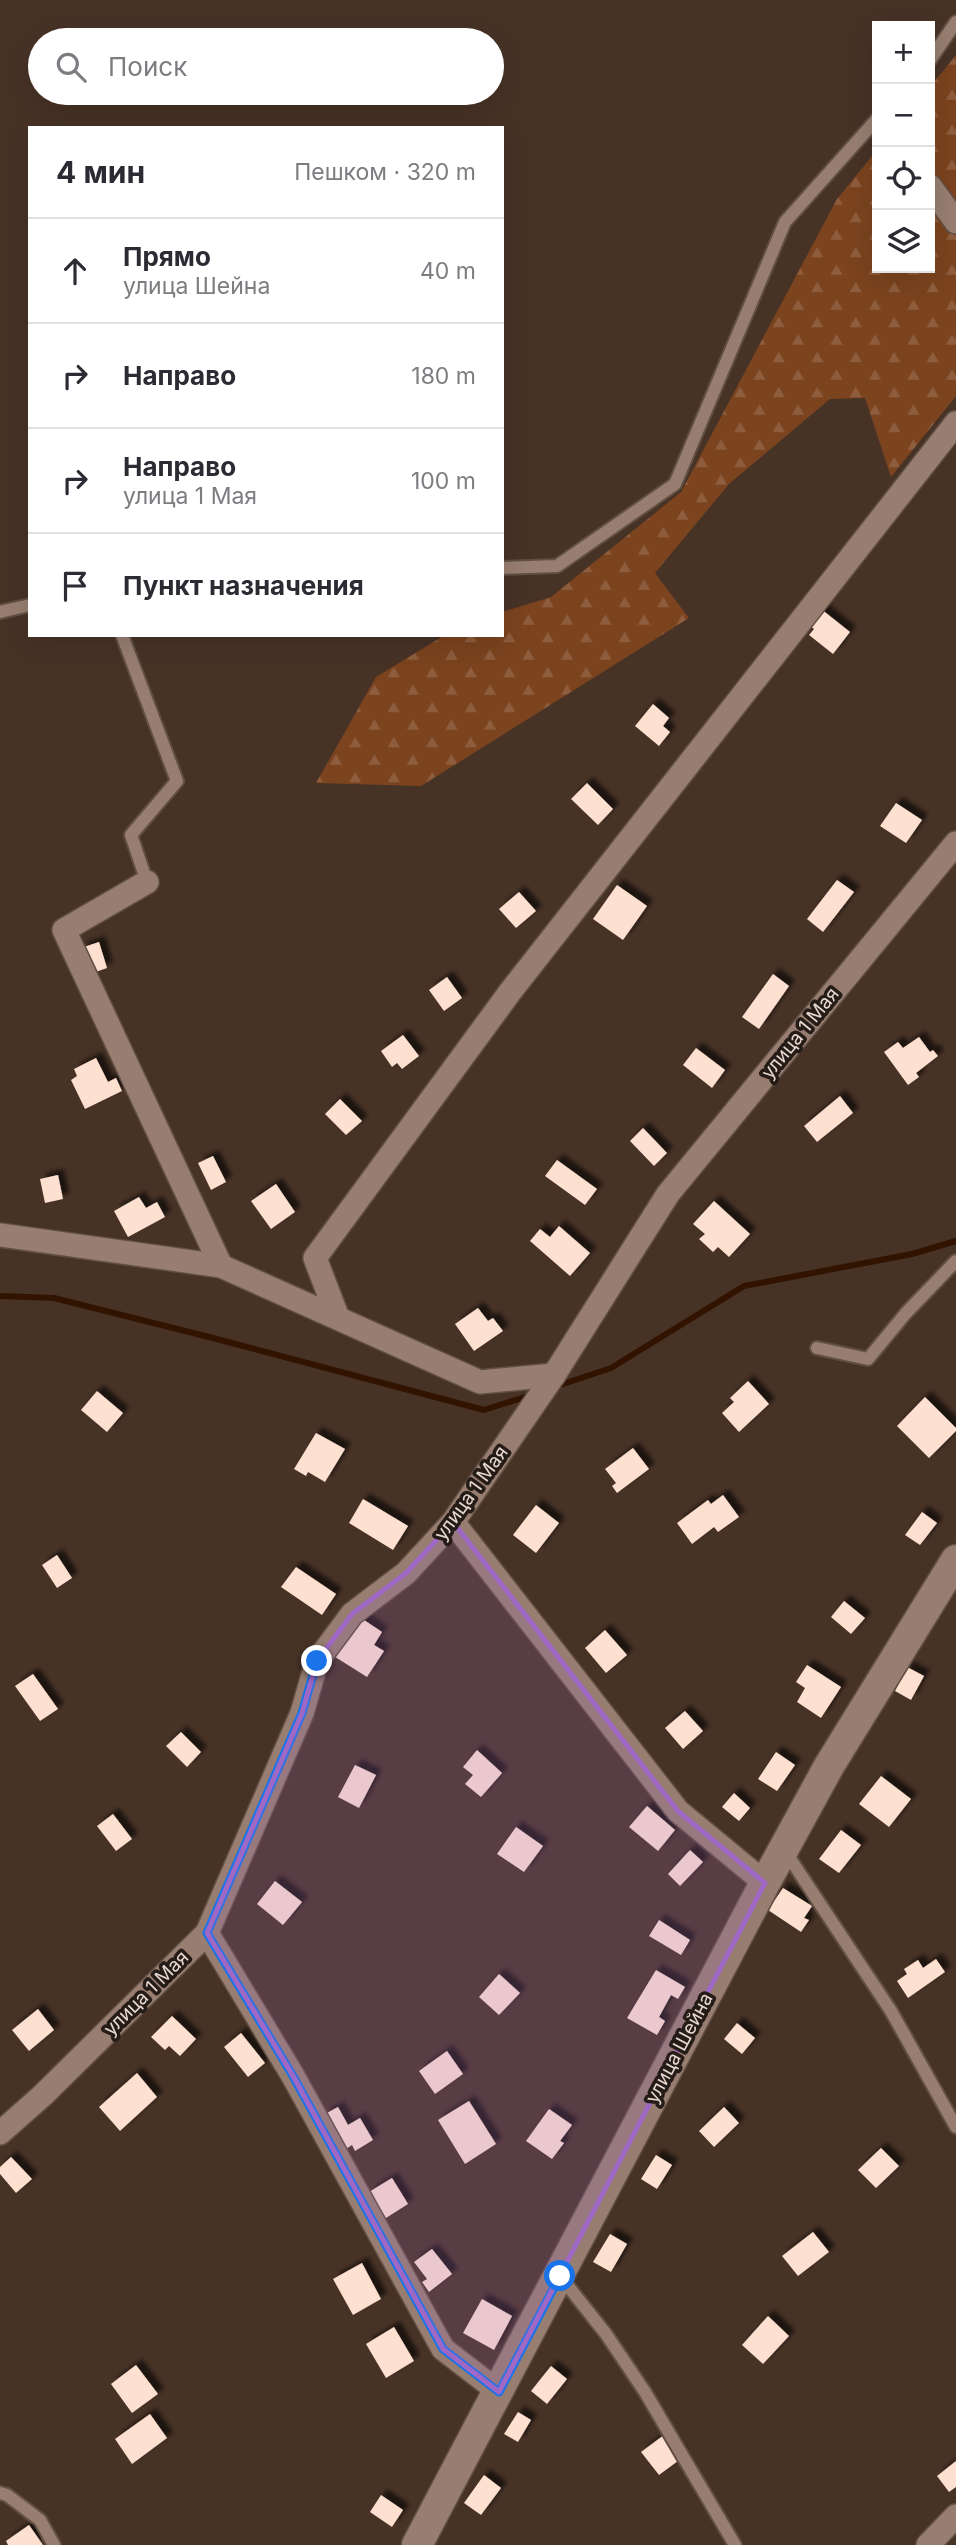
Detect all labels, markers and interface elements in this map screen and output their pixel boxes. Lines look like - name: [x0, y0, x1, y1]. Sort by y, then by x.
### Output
- map controls: [872, 21, 935, 273]
- button: +: [872, 21, 935, 84]
- search box: [28, 28, 504, 105]
- icon: search: [52, 48, 90, 86]
- text: Поиск: [108, 51, 187, 82]
- button: −: [872, 84, 935, 147]
- button: locate: [872, 147, 935, 210]
- text: 4 мин: [56, 154, 145, 190]
- text: Пешком · 320 m: [294, 158, 476, 186]
- button: layers: [872, 210, 935, 273]
- text: Прямо: [123, 241, 211, 272]
- icon: ahead: [56, 252, 94, 290]
- text: 40 m: [420, 257, 476, 285]
- text: улица Шейна: [123, 272, 270, 300]
- icon: right: [56, 357, 94, 395]
- text: Направо: [123, 360, 236, 391]
- text: 180 m: [411, 362, 476, 390]
- text: Направо: [123, 451, 236, 482]
- icon: right: [56, 462, 94, 500]
- text: 100 m: [411, 467, 476, 495]
- text: улица 1 Мая: [123, 482, 257, 510]
- icon: arrive: [56, 567, 94, 605]
- text: Пункт назначения: [123, 570, 364, 601]
- street label: улица 1 Мая: [756, 983, 844, 1083]
- street label: улица 1 Мая: [429, 1441, 513, 1545]
- route end: [301, 1645, 332, 1676]
- street label: улица 1 Мая: [99, 1946, 193, 2040]
- street label: улица Шейна: [640, 1989, 718, 2107]
- route start: [544, 2260, 575, 2291]

